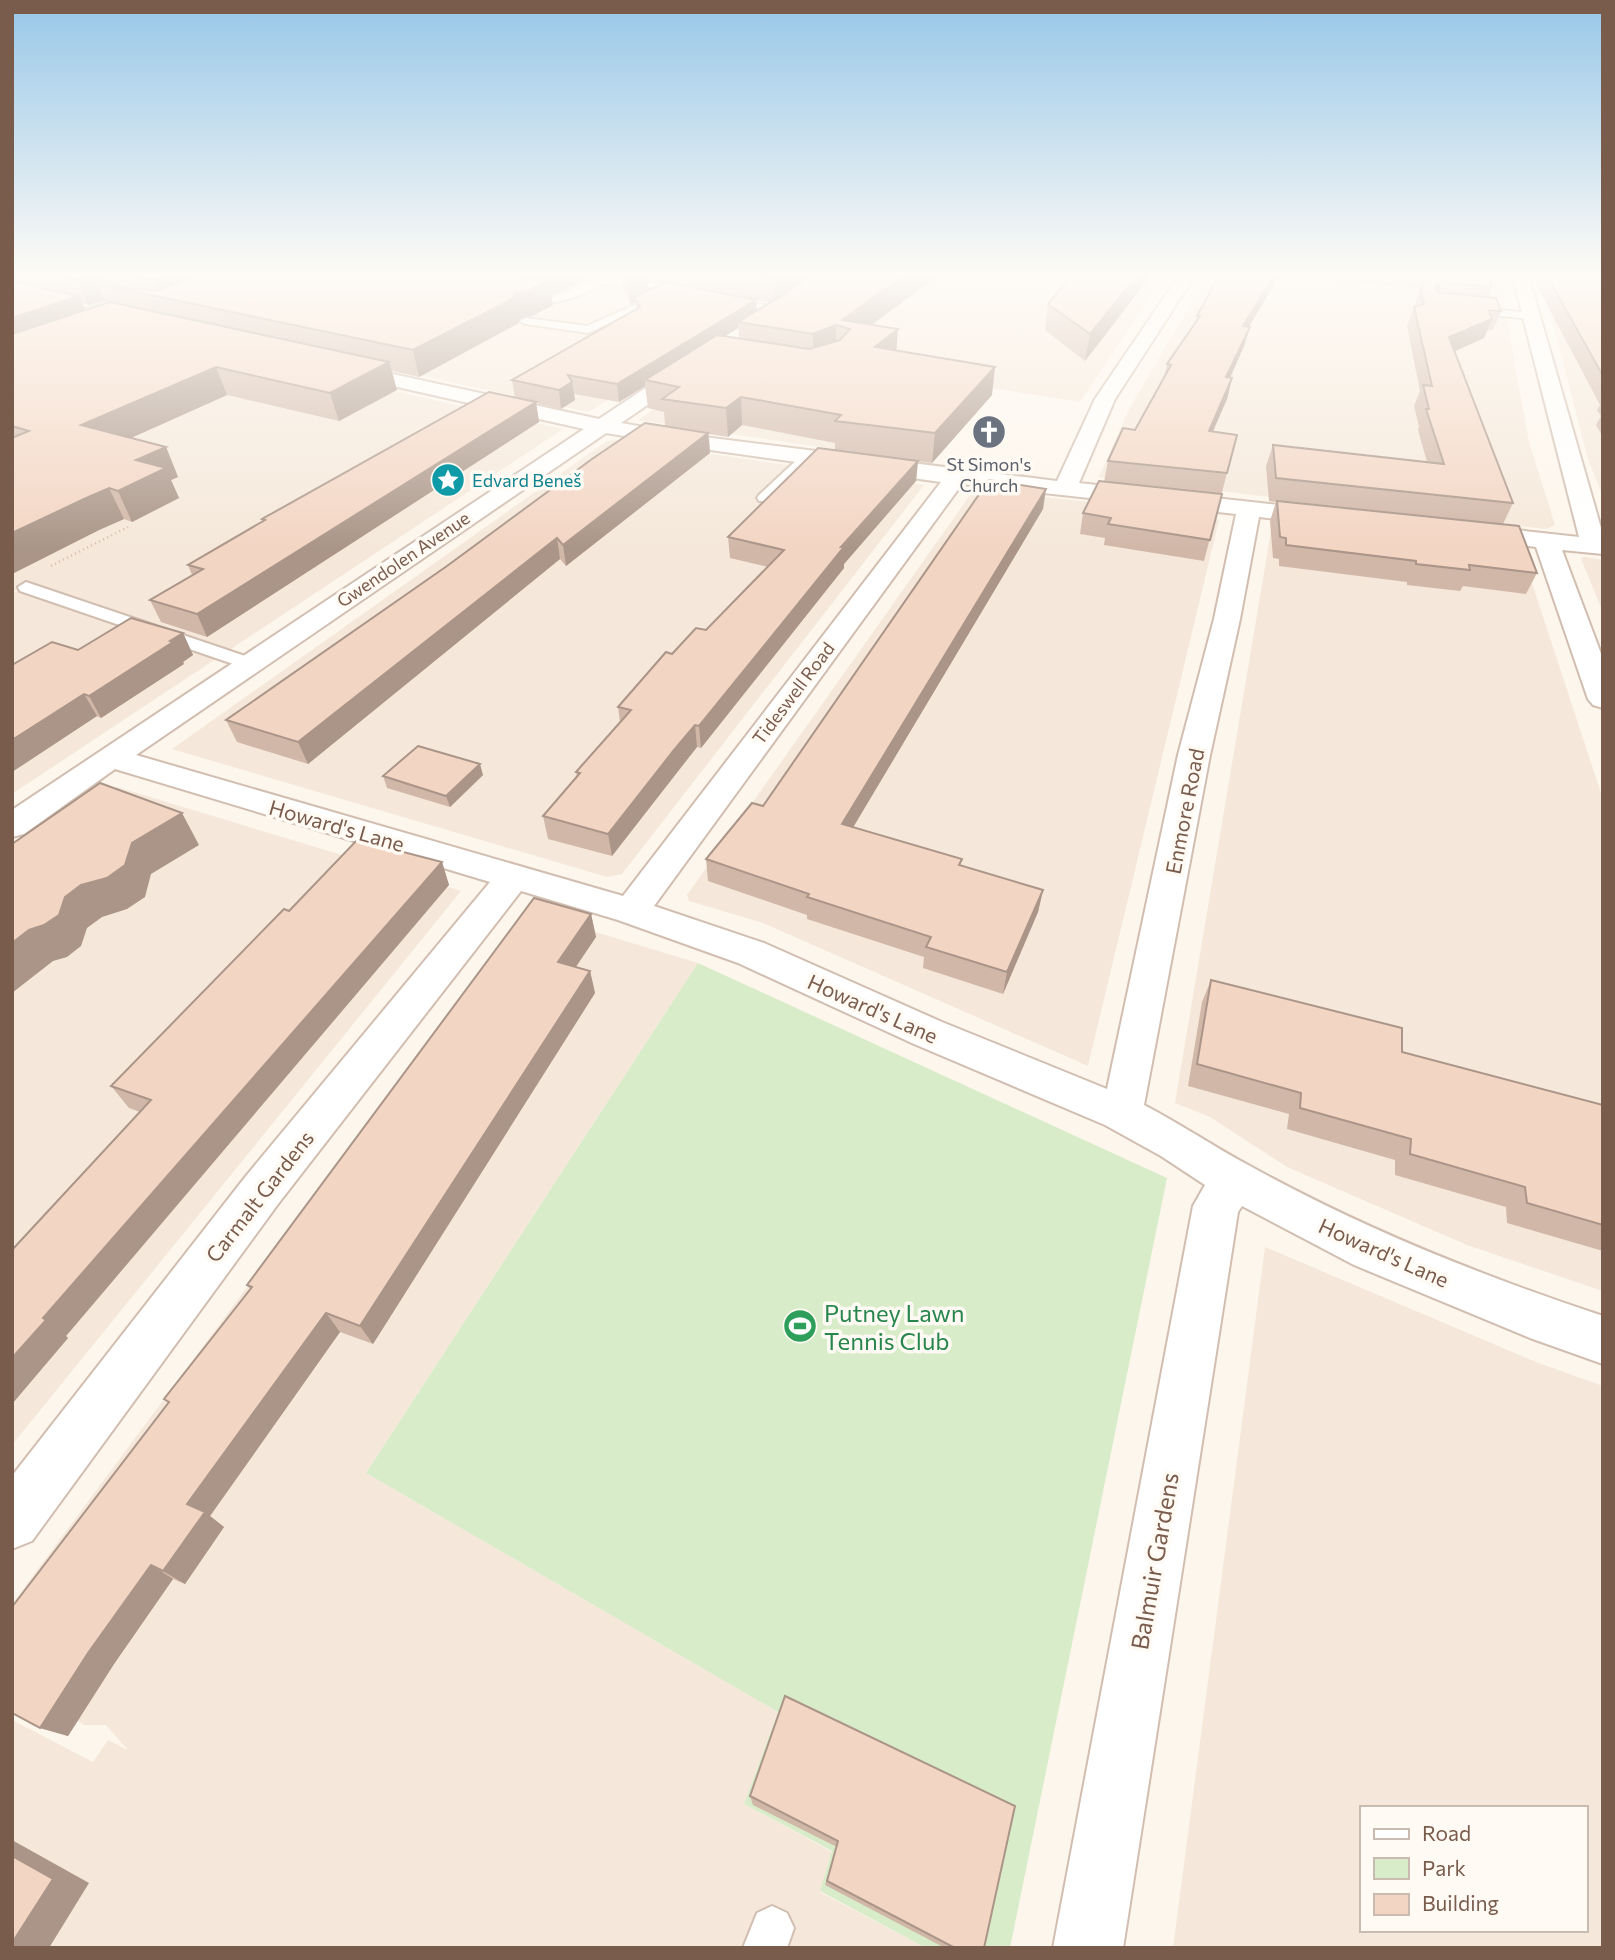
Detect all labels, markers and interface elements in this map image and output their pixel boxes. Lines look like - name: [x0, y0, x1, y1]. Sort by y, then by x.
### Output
- church icon: St Simon's Church: [970, 413, 1008, 451]
- place label: St Simon's Church: [947, 453, 1032, 496]
- place icon: Edvard Beneš: [429, 461, 467, 499]
- place label: Edvard Beneš: [472, 469, 581, 491]
- street label: Gwendolen Avenue: [332, 506, 474, 612]
- street label: Tideswell Road: [747, 638, 839, 748]
- street label: Enmore Road: [1160, 746, 1208, 876]
- street label: Howard's Lane: [266, 794, 408, 856]
- street label: Howard's Lane: [804, 968, 942, 1048]
- street label: Carmalt Gardens: [200, 1125, 318, 1267]
- street label: Howard's Lane: [1315, 1212, 1453, 1292]
- place label: Putney Lawn Tennis Club: [824, 1298, 964, 1355]
- sports icon: Putney Lawn Tennis Club: [781, 1307, 819, 1345]
- street label: Balmuir Gardens: [1124, 1470, 1184, 1652]
- legend: [1360, 1806, 1587, 1932]
- text: Road: [1422, 1820, 1471, 1845]
- text: Park: [1422, 1855, 1466, 1880]
- text: Building: [1422, 1890, 1499, 1915]

